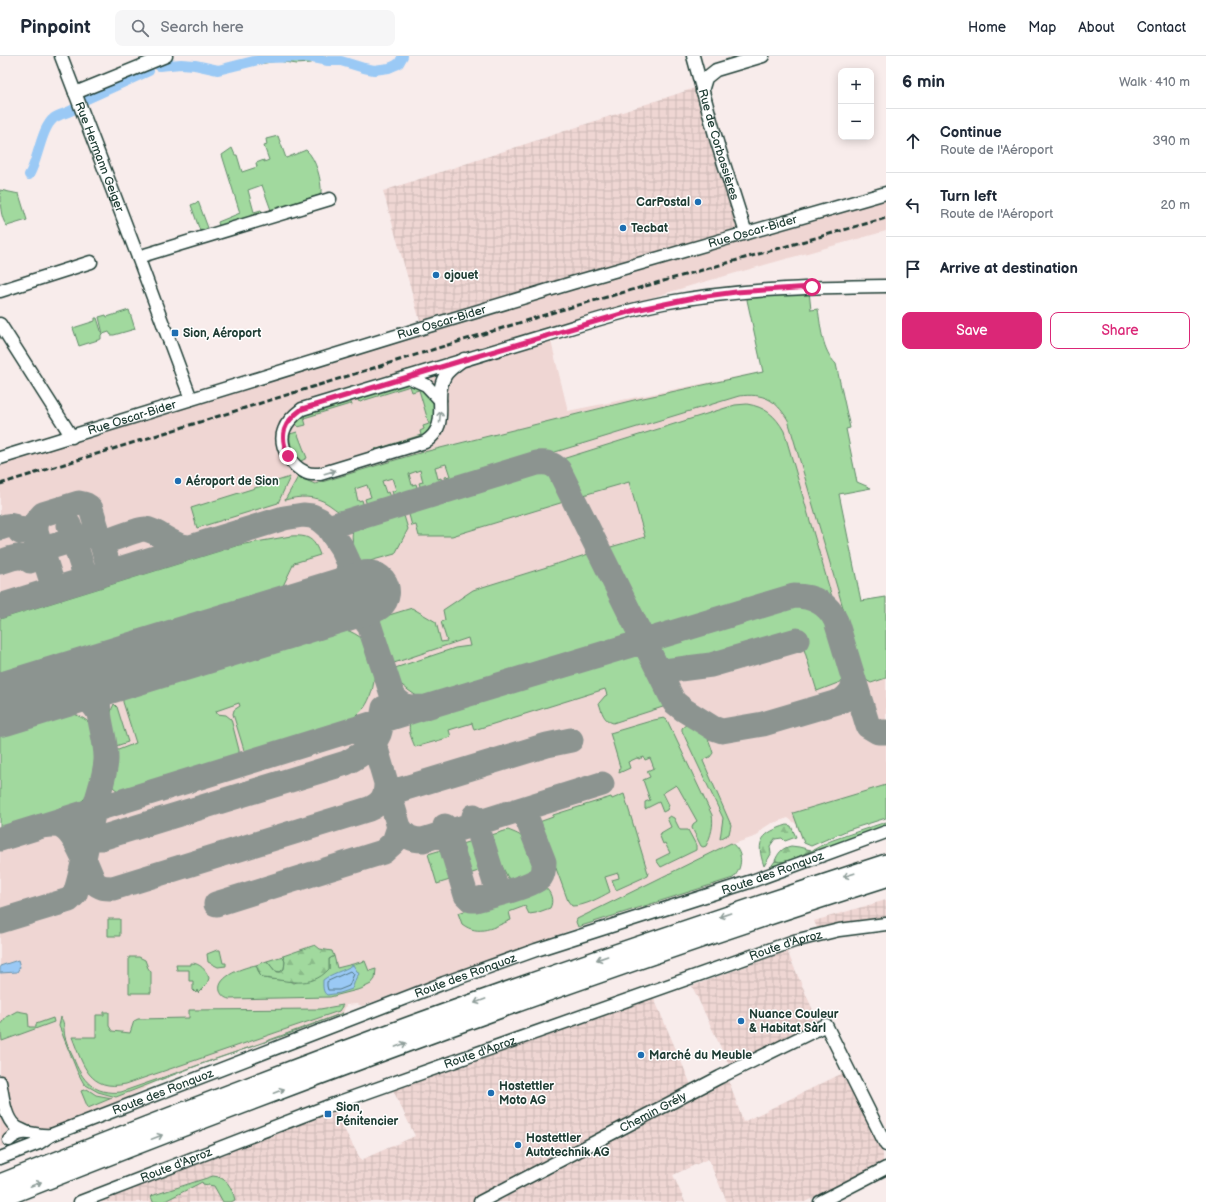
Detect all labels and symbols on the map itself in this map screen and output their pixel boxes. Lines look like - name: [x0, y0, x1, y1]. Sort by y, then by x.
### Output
- street label: Rue de Corbassières: [695, 87, 742, 202]
- street label: Rue Hermann Geiger: [72, 100, 128, 215]
- place label: CarPostal: [636, 195, 690, 210]
- marker: CarPostal: [693, 197, 703, 207]
- street label: Rue Oscar-Bider: [706, 211, 799, 251]
- place label: Tecbat: [631, 221, 668, 236]
- marker: Tecbat: [618, 223, 628, 233]
- place label: ojouet: [444, 268, 478, 283]
- marker: ojouet: [431, 270, 441, 280]
- route start: [803, 278, 821, 296]
- street label: Rue Oscar-Bider: [395, 302, 488, 343]
- place label: Sion, Aéroport: [183, 326, 261, 341]
- marker: Sion, Aéroport: [170, 328, 180, 338]
- street label: Rue Oscar-Bider: [86, 397, 179, 438]
- one-way arrow: [436, 411, 444, 424]
- route end: [279, 447, 297, 465]
- one-way arrow: [323, 467, 336, 475]
- place label: Aéroport de Sion: [185, 474, 279, 489]
- marker: Aéroport de Sion: [173, 476, 183, 486]
- street label: Route des Ronquoz: [720, 848, 826, 898]
- one-way arrow: [843, 872, 856, 879]
- one-way arrow: [720, 912, 732, 920]
- street label: Route d'Aproz: [747, 927, 824, 964]
- street label: Route des Ronquoz: [412, 950, 518, 1001]
- one-way arrow: [597, 954, 609, 962]
- one-way arrow: [474, 997, 486, 1005]
- place label: Nuance Couleur & Habitat Sàrl: [749, 1007, 839, 1036]
- marker: Nuance Couleur & Habitat Sàrl: [736, 1016, 746, 1026]
- street label: Route d'Aproz: [442, 1033, 518, 1072]
- one-way arrow: [394, 1041, 406, 1049]
- place label: Marché du Meuble: [649, 1048, 752, 1063]
- marker: Marché du Meuble: [636, 1050, 646, 1060]
- street label: Route des Ronquoz: [110, 1065, 216, 1118]
- place label: Hostettler Moto AG: [499, 1079, 554, 1108]
- one-way arrow: [272, 1086, 284, 1094]
- marker: Hostettler Moto AG: [486, 1088, 496, 1098]
- street label: Chemin Grély: [617, 1088, 690, 1136]
- place label: Sion, Pénitencier: [336, 1100, 399, 1129]
- marker: Sion, Pénitencier: [323, 1109, 333, 1119]
- place label: Hostettler Autotechnik AG: [525, 1131, 610, 1160]
- one-way arrow: [151, 1133, 163, 1141]
- marker: Hostettler Autotechnik AG: [513, 1140, 523, 1150]
- street label: Route d'Aproz: [138, 1144, 214, 1185]
- one-way arrow: [30, 1180, 42, 1188]

